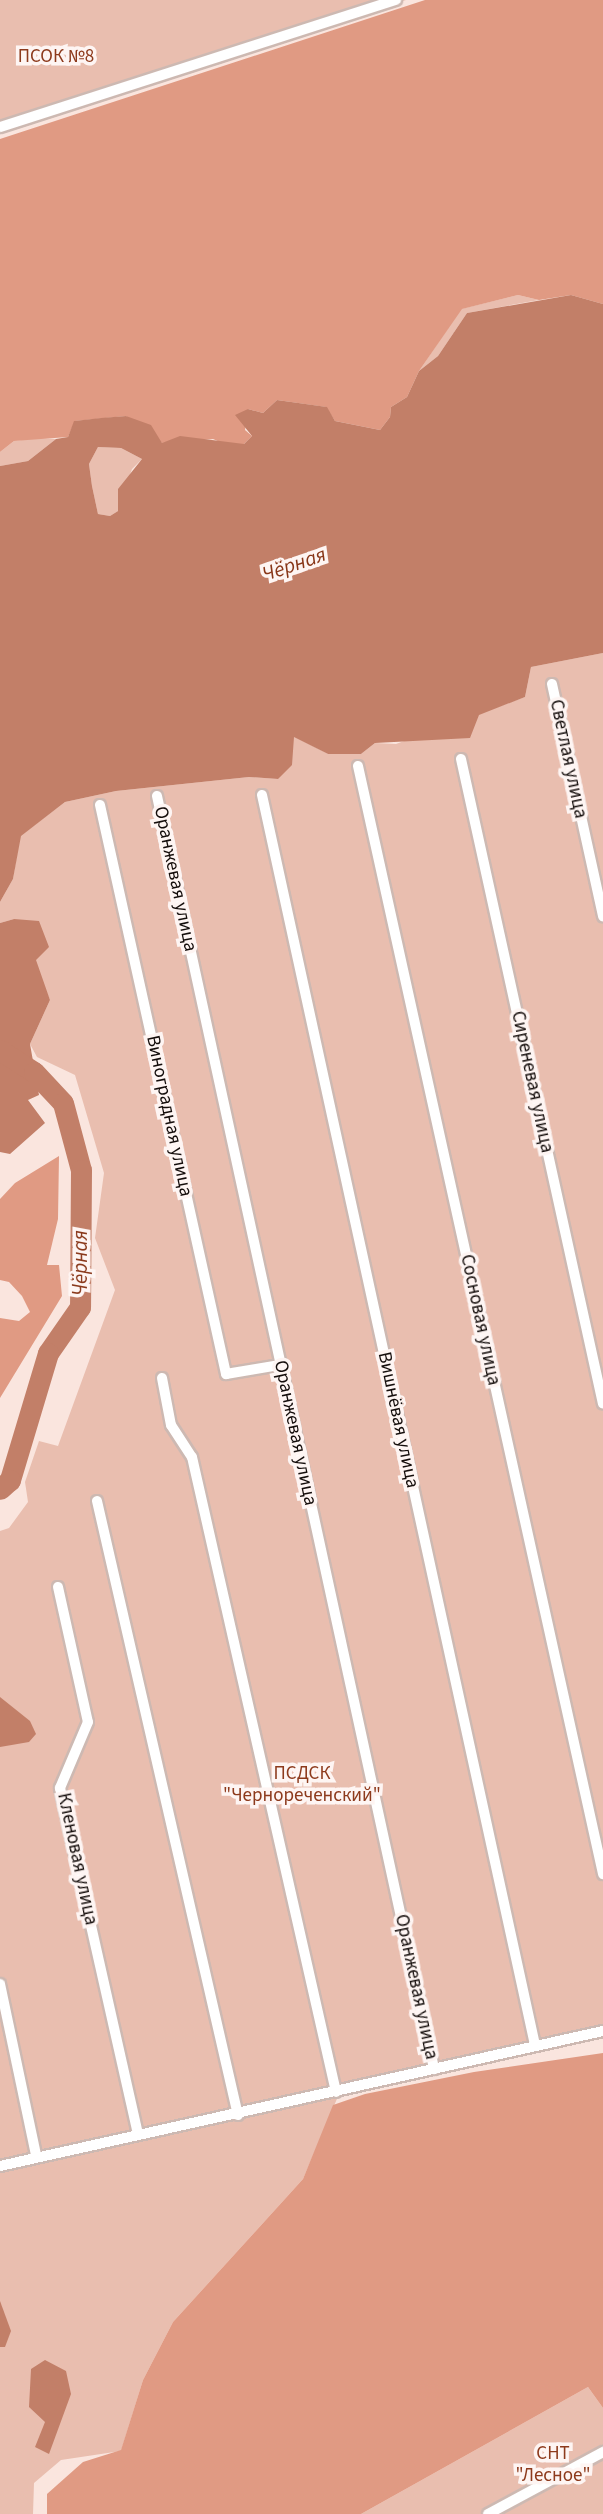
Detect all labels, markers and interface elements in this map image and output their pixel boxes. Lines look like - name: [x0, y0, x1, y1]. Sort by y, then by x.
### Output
- park label: ПСОК №8: [18, 46, 94, 68]
- water label: Чёрная: [259, 541, 329, 587]
- street label: Светлая улица: [544, 698, 592, 820]
- street label: Оранжевая улица: [148, 804, 202, 954]
- street label: Сиреневая улица: [506, 1009, 558, 1155]
- street label: Виноградная улица: [141, 1033, 197, 1199]
- water label: Чёрная: [67, 1230, 93, 1296]
- street label: Сосновая улица: [455, 1252, 505, 1388]
- street label: Вишнёвая улица: [372, 1350, 424, 1490]
- street label: Оранжевая улица: [268, 1358, 322, 1508]
- park label: ПСДСК "Чернореченский": [223, 1763, 381, 1807]
- street label: Кленовая улица: [52, 1791, 102, 1927]
- street label: Оранжевая улица: [389, 1912, 443, 2062]
- park label: СНТ "Лесное": [516, 2443, 590, 2487]

